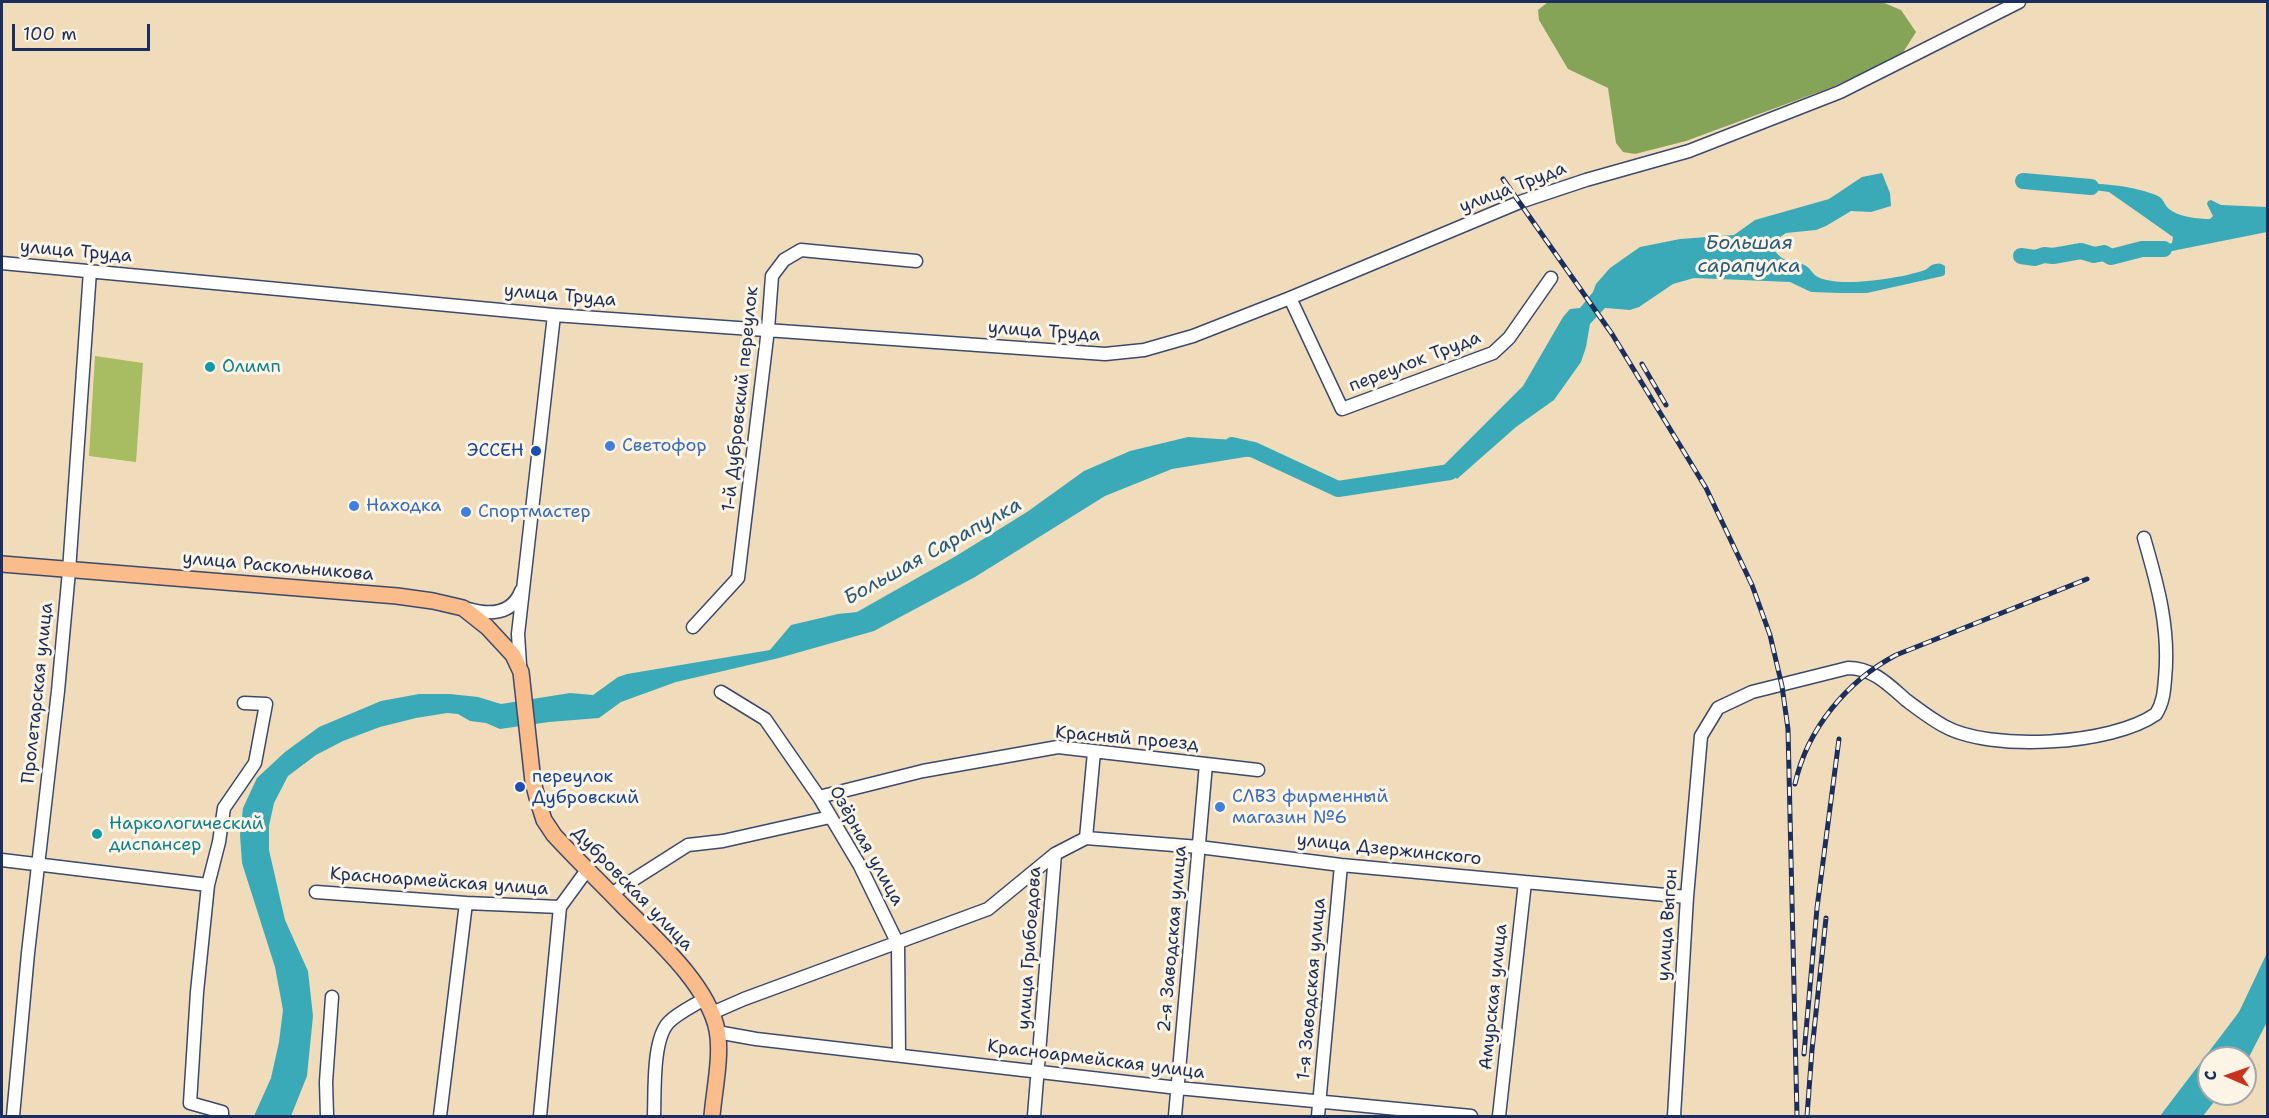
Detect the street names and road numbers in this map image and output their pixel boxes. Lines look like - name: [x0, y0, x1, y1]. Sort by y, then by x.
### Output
- street label: улица Труда: [1457, 158, 1569, 218]
- street label: улица Труда: [19, 236, 133, 268]
- street label: улица Труда: [503, 280, 617, 312]
- street label: 1-й Дубровский переулок: [718, 285, 764, 513]
- street label: улица Труда: [987, 317, 1101, 347]
- street label: переулок Труда: [1346, 327, 1484, 397]
- street label: улица Раскольникова: [182, 548, 374, 586]
- street label: Пролетарская улица: [18, 601, 58, 785]
- street label: Красный проезд: [1054, 722, 1200, 756]
- street label: Озёрная улица: [824, 782, 908, 910]
- street label: Дубровская улица: [567, 822, 697, 956]
- street label: улица Дзержинского: [1296, 830, 1482, 870]
- street label: 2-я Заводская улица: [1154, 845, 1192, 1033]
- street label: Красноармейская улица: [329, 864, 549, 900]
- street label: улица Грибоедова: [1014, 866, 1046, 1030]
- street label: улица Выгон: [1653, 868, 1683, 982]
- street label: 1-я Заводская улица: [1293, 897, 1331, 1081]
- street label: Амурская улица: [1476, 923, 1512, 1071]
- street label: Красноармейская улица: [986, 1036, 1206, 1084]

